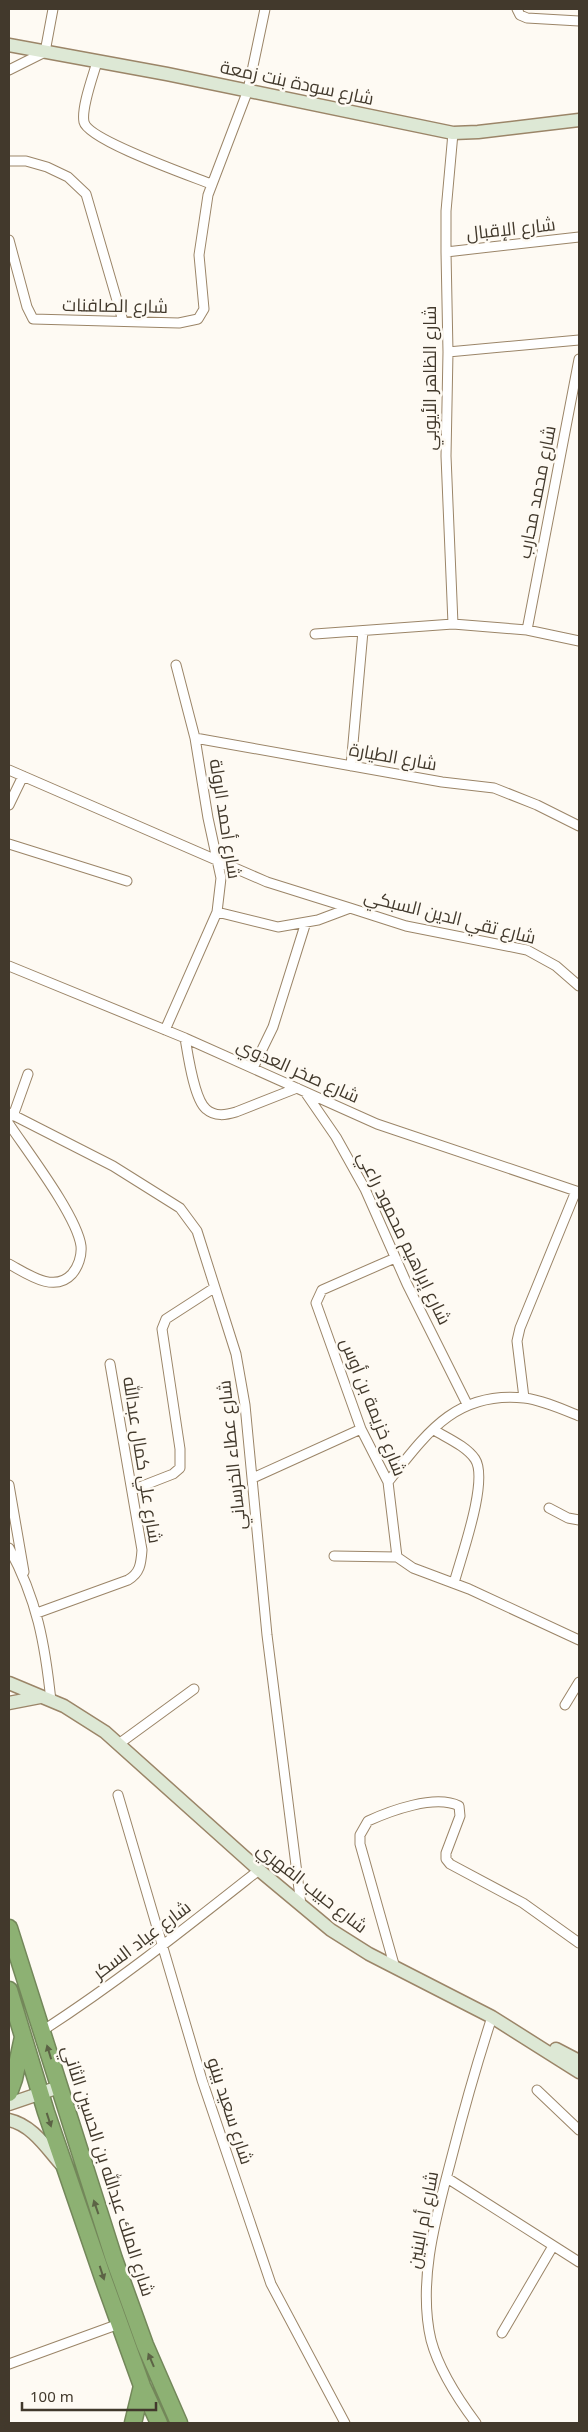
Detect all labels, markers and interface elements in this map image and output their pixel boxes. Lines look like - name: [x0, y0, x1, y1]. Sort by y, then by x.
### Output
- street label: شارع سودة بنت زمعة: [218, 54, 376, 111]
- street label: شارع الإقبال: [465, 211, 557, 246]
- street label: شارع الصافنات: [62, 292, 168, 319]
- street label: شارع الظاهر الأيوبي: [417, 306, 444, 450]
- street label: شارع محمد محارب: [511, 423, 562, 561]
- street label: شارع الطيارة: [347, 736, 439, 777]
- street label: شارع أحمد الرولة: [204, 757, 247, 881]
- street label: شارع تقي الدين السبكي: [361, 883, 539, 952]
- street label: شارع صخر العدوي: [232, 1032, 364, 1111]
- street label: شارع إبراهيم محمود راعي: [350, 1147, 457, 1330]
- street label: شارع خزيمة بن أوس: [334, 1334, 413, 1480]
- street label: شارع علي كمال عبدالله: [115, 1375, 168, 1545]
- street label: شارع عطاء الخرساني: [211, 1379, 254, 1531]
- street label: شارع حبيب الفهري: [250, 1836, 373, 1940]
- street label: شارع عياد السكر: [87, 1895, 196, 1985]
- street label: شارع الملك عبدالله بن الحسين الثاني: [54, 2042, 161, 2300]
- one-way arrow: [44, 2044, 52, 2059]
- street label: شارع سعيد بينو: [201, 2054, 260, 2168]
- one-way arrow: [45, 2113, 53, 2128]
- street label: شارع أم البنين: [401, 2169, 444, 2271]
- one-way arrow: [92, 2200, 99, 2215]
- one-way arrow: [99, 2266, 106, 2281]
- one-way arrow: [147, 2353, 155, 2367]
- scale bar: [22, 2380, 156, 2412]
- text: 100 m: [30, 2386, 74, 2406]

